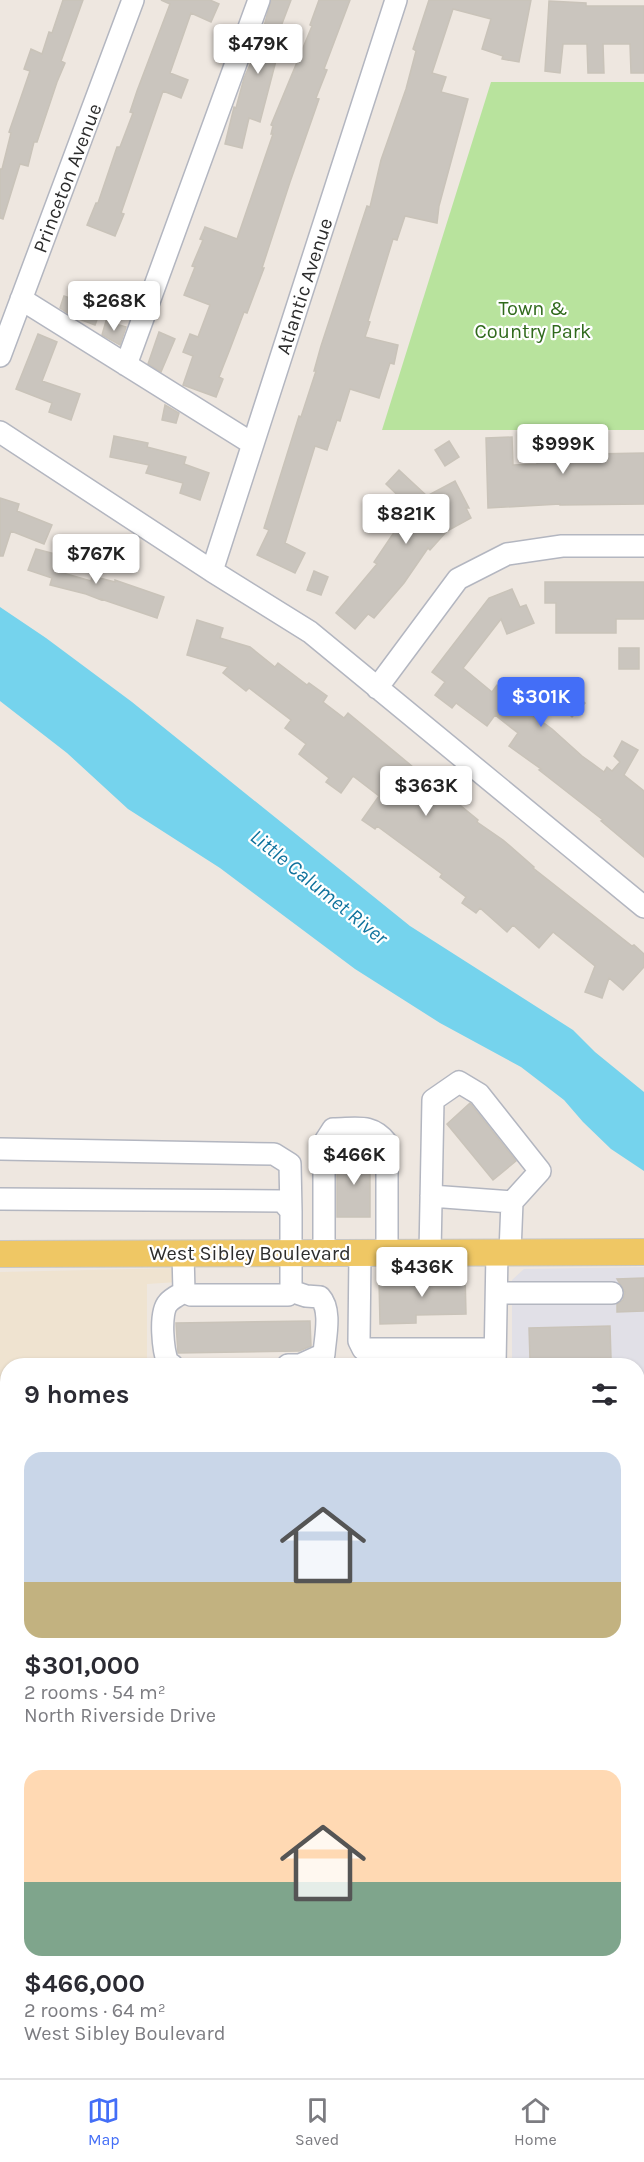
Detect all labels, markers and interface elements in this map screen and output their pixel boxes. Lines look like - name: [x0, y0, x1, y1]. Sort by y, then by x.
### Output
- pin: $479K: [216, 24, 300, 75]
- text: $479K: [228, 32, 288, 55]
- street label: Princeton Avenue: [28, 100, 107, 256]
- street label: Atlantic Avenue: [272, 215, 337, 357]
- pin: $268K: [72, 281, 156, 332]
- text: $268K: [82, 289, 146, 312]
- park label: Town & Country Park: [475, 297, 591, 343]
- pin: $999K: [521, 424, 605, 475]
- text: $999K: [531, 432, 595, 455]
- pin: $821K: [364, 494, 448, 545]
- text: $821K: [376, 502, 436, 525]
- pin: $767K: [54, 534, 138, 585]
- text: $767K: [67, 542, 125, 565]
- pin: $301K: [499, 677, 583, 728]
- text: $301K: [511, 685, 571, 708]
- pin: $363K: [384, 766, 468, 817]
- text: $363K: [394, 774, 458, 797]
- water label: Little Calumet River: [245, 824, 393, 950]
- pin: $466K: [312, 1135, 396, 1186]
- text: $466K: [322, 1143, 386, 1166]
- street label: West Sibley Boulevard: [149, 1242, 351, 1265]
- pin: $436K: [380, 1247, 464, 1298]
- text: $436K: [390, 1255, 454, 1278]
- icon: filters: [588, 1378, 621, 1411]
- text: 9 homes: [24, 1379, 130, 1410]
- icon: home: [269, 1491, 377, 1599]
- text: $301,000: [24, 1650, 140, 1681]
- text: 2 rooms · 54 m²: [24, 1681, 166, 1704]
- text: North Riverside Drive: [24, 1704, 216, 1727]
- icon: home: [269, 1809, 377, 1917]
- text: $466,000: [24, 1968, 145, 1999]
- text: 2 rooms · 64 m²: [24, 1999, 166, 2022]
- text: West Sibley Boulevard: [24, 2022, 226, 2045]
- tab: Map: [87, 2094, 120, 2149]
- tab: Saved: [295, 2094, 339, 2149]
- tab: Home: [514, 2094, 557, 2149]

